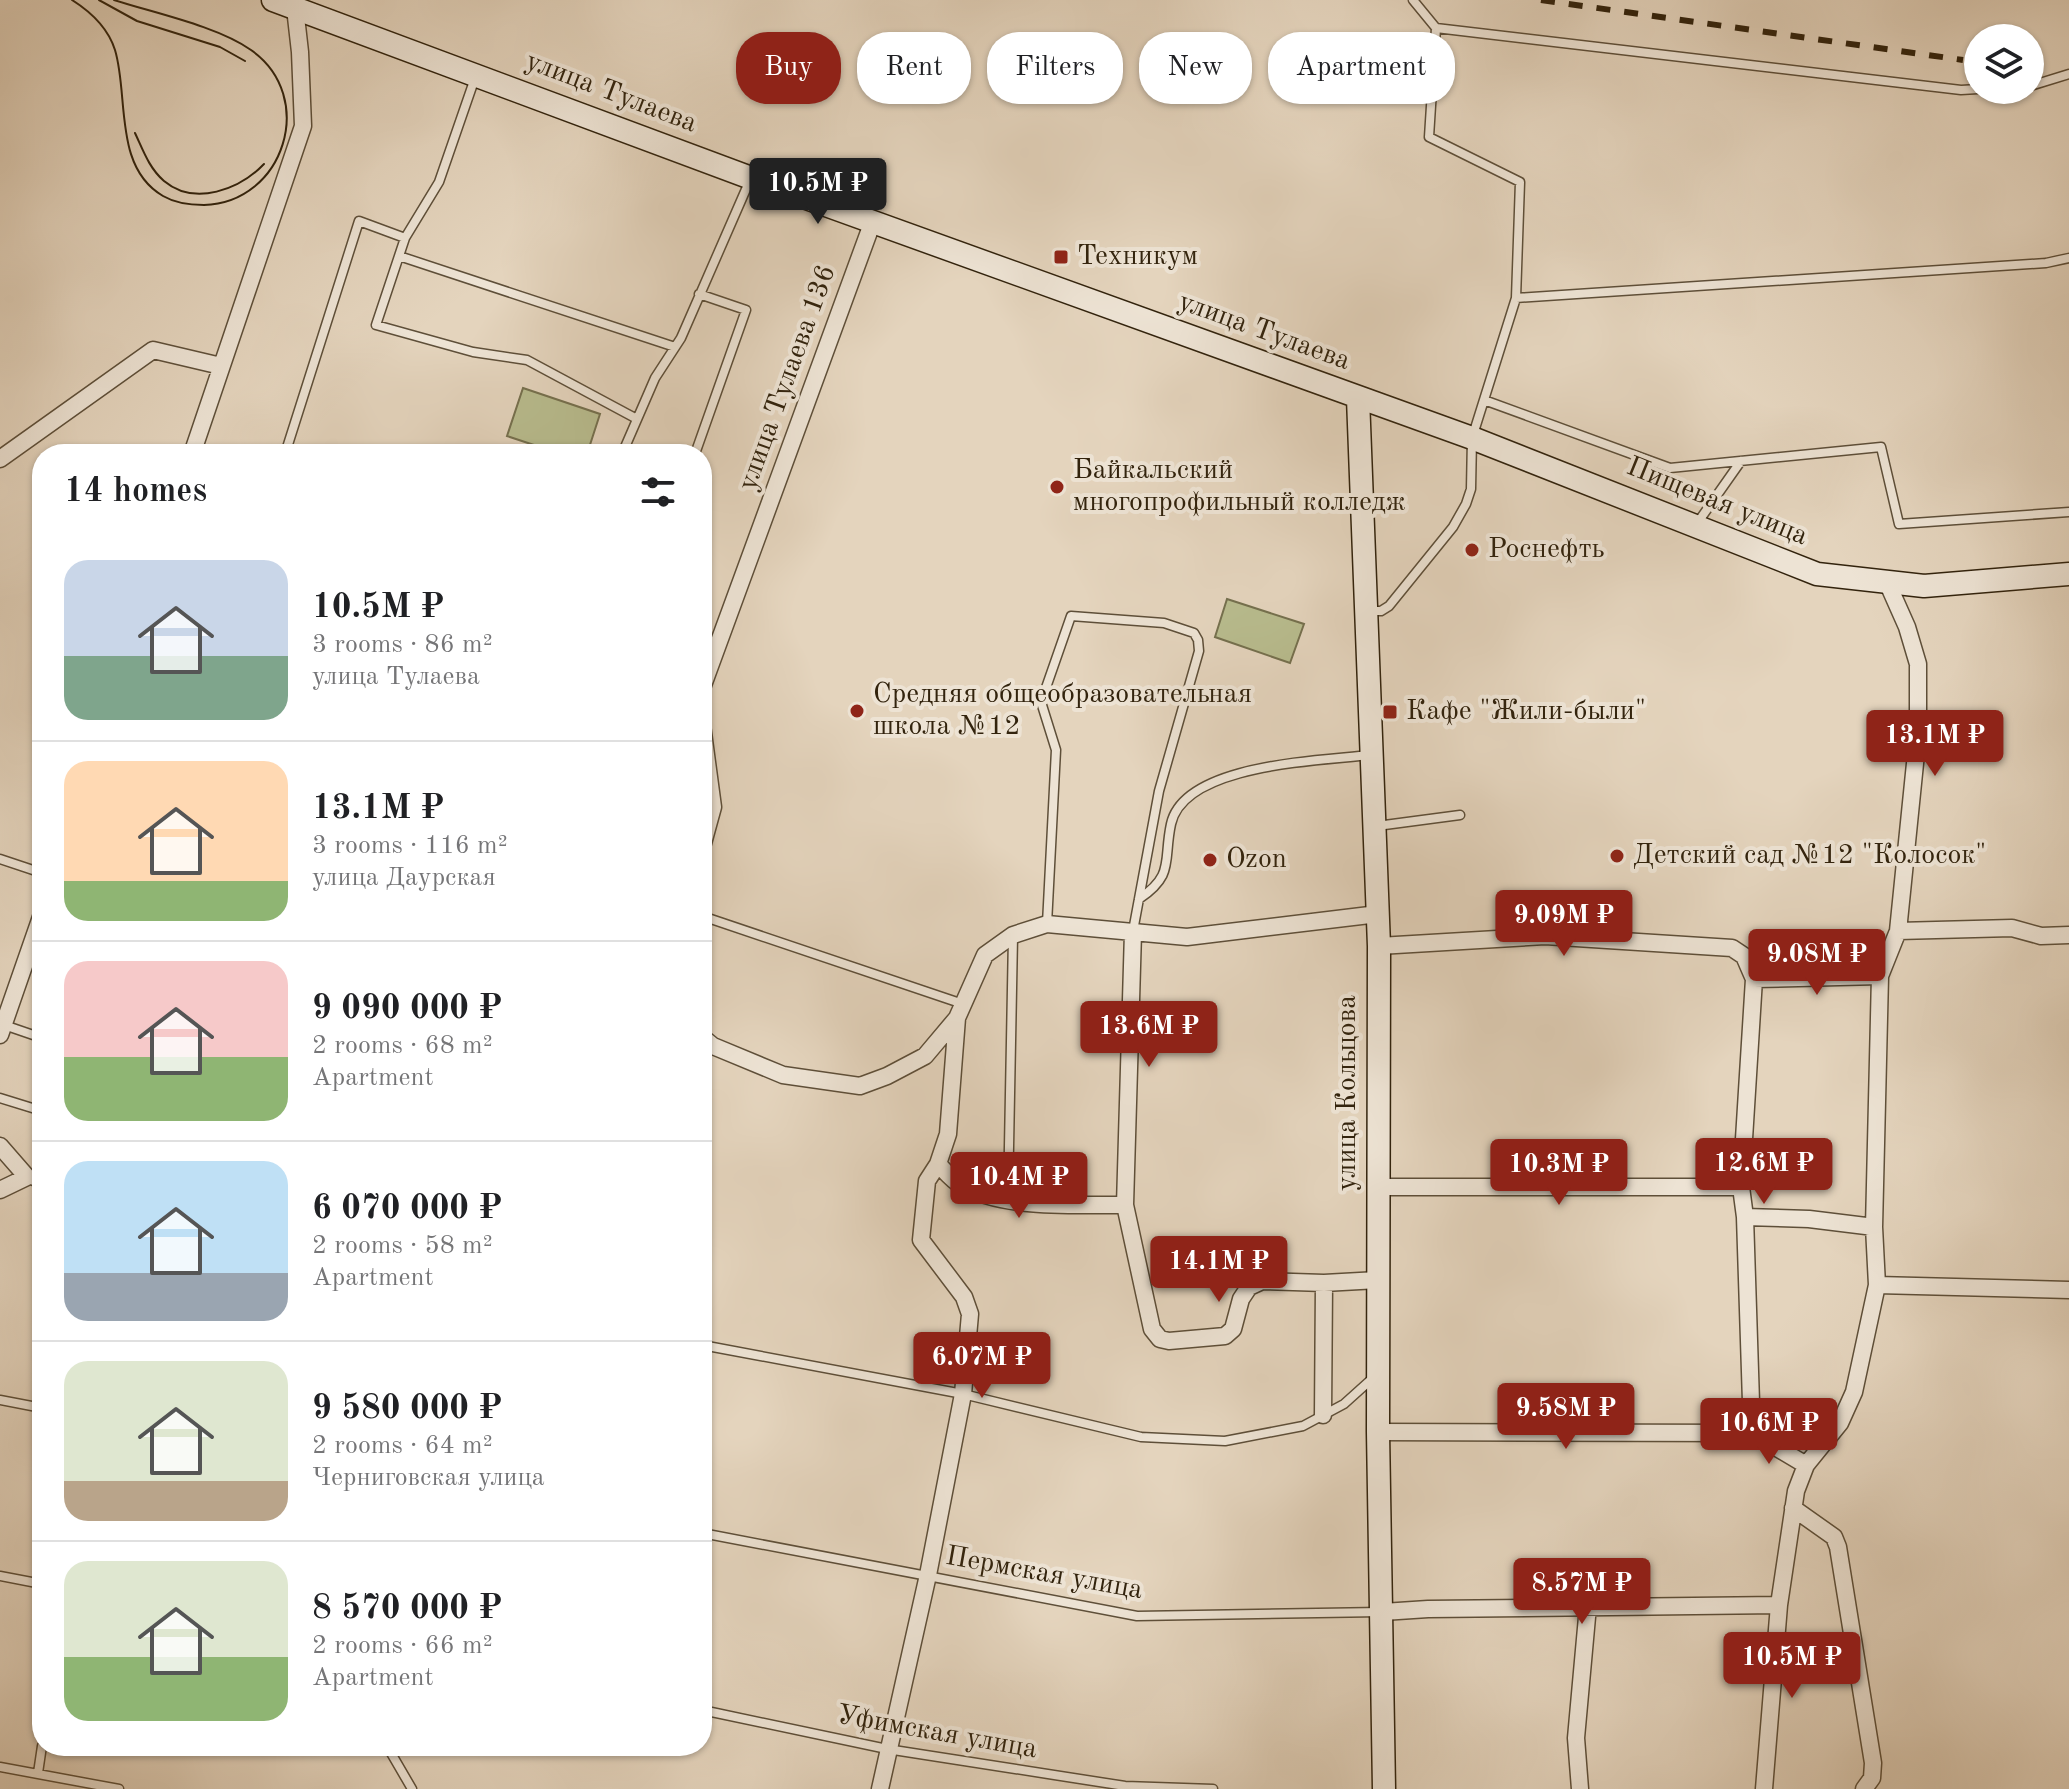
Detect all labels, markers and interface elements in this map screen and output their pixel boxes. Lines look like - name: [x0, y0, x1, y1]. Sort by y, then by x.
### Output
- map controls: [1964, 24, 2044, 104]
- button: layers: [1964, 24, 2044, 104]
- chip: Buy: [736, 32, 841, 104]
- chip: Rent: [857, 32, 971, 104]
- chip: Filters: [987, 32, 1123, 104]
- chip: New: [1139, 32, 1252, 104]
- chip: Apartment: [1268, 32, 1455, 104]
- street label: улица Тулаева: [522, 48, 701, 139]
- pin: 10.5M ₽: [744, 158, 892, 226]
- text: 10.5M ₽: [767, 171, 869, 197]
- place label: Техникум: [1077, 243, 1198, 271]
- marker: Техникум: [1052, 248, 1070, 266]
- street label: улица Тулаева 136: [734, 262, 842, 494]
- street label: улица Тулаева: [1174, 288, 1354, 376]
- street label: Пищевая улица: [1622, 453, 1812, 551]
- place label: Байкальский многопрофильный колледж: [1073, 457, 1406, 517]
- icon: filters: [636, 470, 680, 514]
- text: 14 homes: [64, 475, 207, 509]
- marker: Байкальский многопрофильный колледж: [1048, 478, 1066, 496]
- place label: Роснефть: [1488, 536, 1605, 564]
- marker: Роснефть: [1463, 541, 1481, 559]
- text: 10.5M ₽: [312, 591, 444, 625]
- icon: home: [128, 592, 224, 688]
- text: 3 rooms · 86 m²: [312, 632, 493, 658]
- text: улица Тулаева: [312, 664, 480, 690]
- place label: Средняя общеобразовательная школа №12: [873, 681, 1252, 741]
- place label: Кафе "Жили-были": [1406, 698, 1646, 726]
- marker: Средняя общеобразовательная школа №12: [848, 702, 866, 720]
- marker: Кафе "Жили-были": [1381, 703, 1399, 721]
- pin: 13.1M ₽: [1861, 710, 2009, 778]
- text: 13.1M ₽: [1884, 723, 1986, 749]
- text: 13.1M ₽: [312, 792, 444, 826]
- icon: home: [128, 793, 224, 889]
- text: 3 rooms · 116 m²: [312, 833, 508, 859]
- place label: Детский сад №12 "Колосок": [1633, 842, 1986, 870]
- place label: Ozon: [1226, 846, 1287, 874]
- marker: Детский сад №12 "Колосок": [1608, 847, 1626, 865]
- marker: Ozon: [1201, 851, 1219, 869]
- text: улица Даурская: [312, 865, 496, 891]
- pin: 9.09M ₽: [1490, 890, 1638, 958]
- text: 9.09M ₽: [1513, 903, 1615, 929]
- pin: 9.08M ₽: [1743, 929, 1891, 997]
- text: 9.08M ₽: [1766, 942, 1868, 968]
- text: 9 090 000 ₽: [312, 992, 502, 1026]
- icon: home: [128, 993, 224, 1089]
- street label: улица Кольцова: [1334, 995, 1362, 1191]
- pin: 13.6M ₽: [1075, 1001, 1223, 1069]
- text: 13.6M ₽: [1098, 1014, 1200, 1040]
- text: 2 rooms · 68 m²: [312, 1033, 493, 1059]
- text: Apartment: [312, 1065, 434, 1091]
- pin: 12.6M ₽: [1690, 1138, 1838, 1206]
- pin: 10.3M ₽: [1485, 1139, 1633, 1207]
- text: 12.6M ₽: [1713, 1151, 1815, 1177]
- pin: 10.4M ₽: [945, 1152, 1093, 1220]
- text: 10.3M ₽: [1508, 1152, 1610, 1178]
- text: 10.4M ₽: [968, 1165, 1070, 1191]
- text: 6 070 000 ₽: [312, 1192, 502, 1226]
- icon: home: [128, 1193, 224, 1289]
- text: 2 rooms · 58 m²: [312, 1233, 493, 1259]
- pin: 14.1M ₽: [1145, 1236, 1293, 1304]
- text: 14.1M ₽: [1168, 1249, 1270, 1275]
- text: Apartment: [312, 1265, 434, 1291]
- pin: 6.07M ₽: [908, 1332, 1056, 1400]
- text: 6.07M ₽: [931, 1345, 1033, 1371]
- pin: 9.58M ₽: [1492, 1383, 1640, 1451]
- text: 9 580 000 ₽: [312, 1392, 502, 1426]
- icon: home: [128, 1393, 224, 1489]
- text: 9.58M ₽: [1515, 1396, 1617, 1422]
- pin: 10.6M ₽: [1695, 1398, 1843, 1466]
- text: 10.6M ₽: [1718, 1411, 1820, 1437]
- text: 2 rooms · 64 m²: [312, 1433, 493, 1459]
- text: Черниговская улица: [312, 1465, 545, 1491]
- street label: Пермская улица: [943, 1543, 1145, 1605]
- pin: 8.57M ₽: [1508, 1558, 1656, 1626]
- text: 8.57M ₽: [1531, 1571, 1633, 1597]
- text: 8 570 000 ₽: [312, 1592, 502, 1626]
- icon: home: [128, 1593, 224, 1689]
- pin: 10.5M ₽: [1718, 1632, 1866, 1700]
- text: 2 rooms · 66 m²: [312, 1633, 493, 1659]
- text: 10.5M ₽: [1741, 1645, 1843, 1671]
- text: Apartment: [312, 1665, 434, 1691]
- street label: Уфимская улица: [835, 1702, 1039, 1764]

